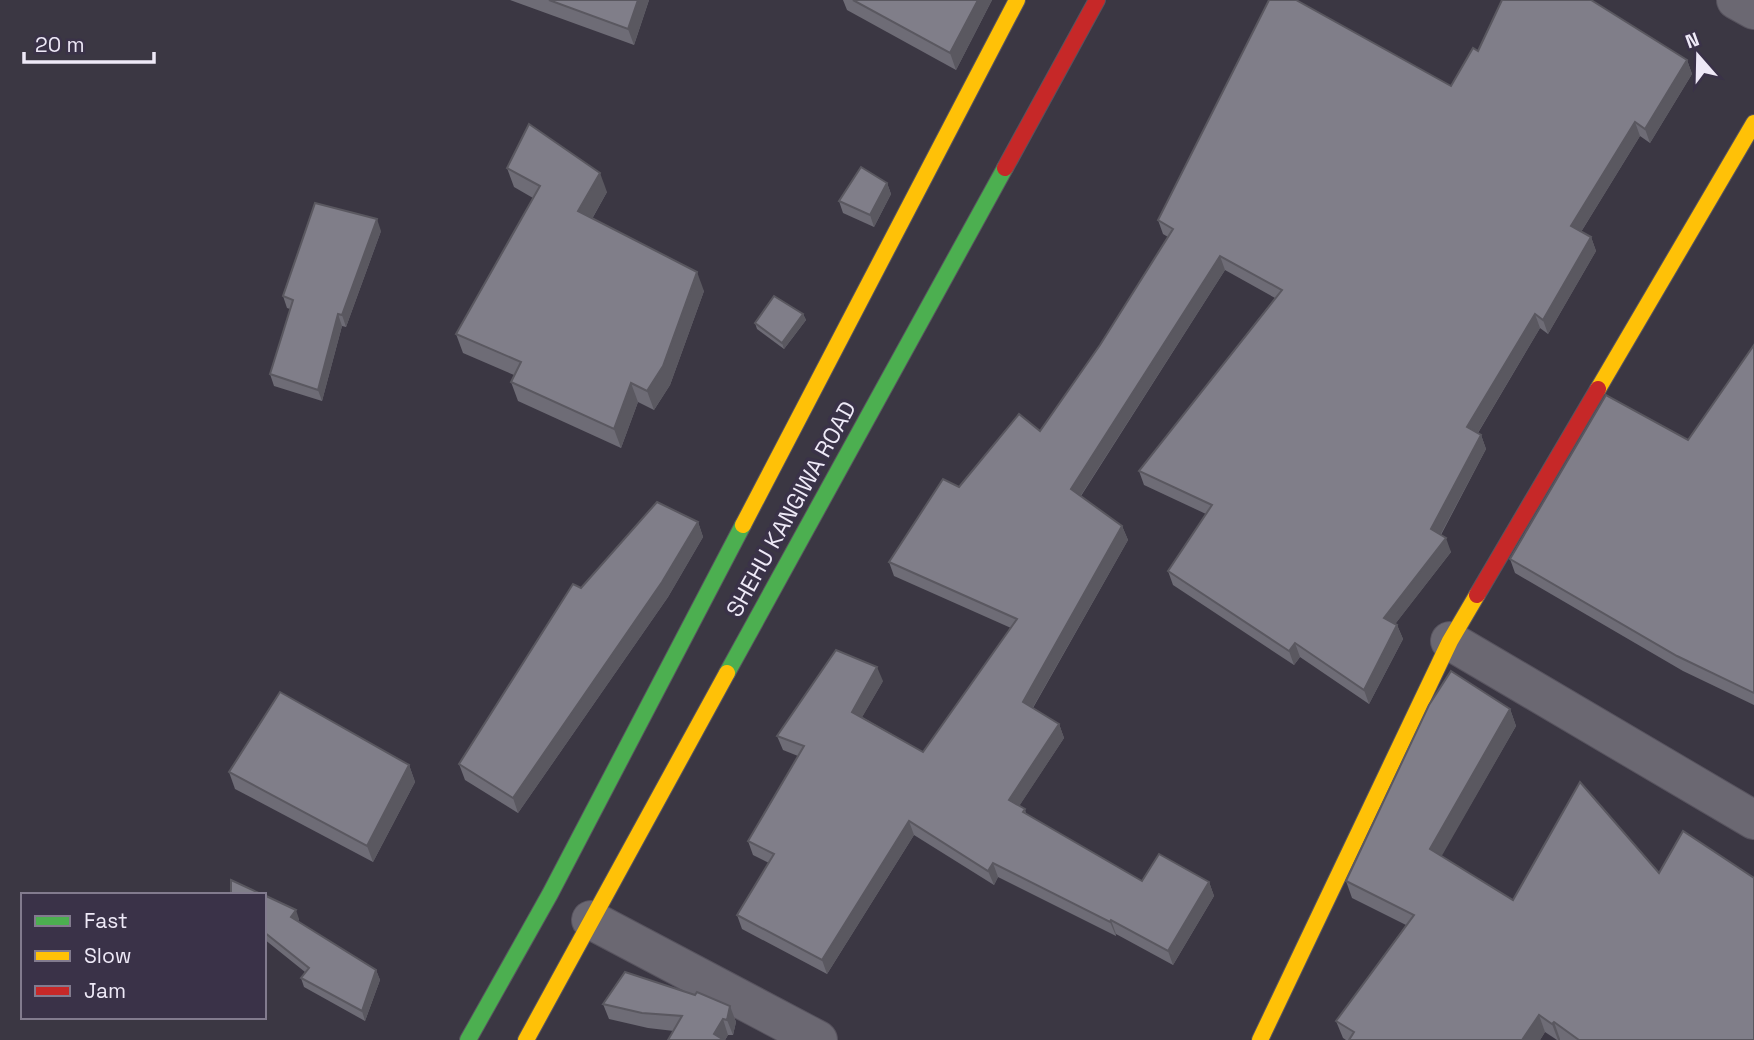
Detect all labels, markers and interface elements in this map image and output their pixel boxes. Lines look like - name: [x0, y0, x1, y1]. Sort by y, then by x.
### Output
- scale bar: [24, 21, 154, 65]
- north arrow: [1663, 21, 1733, 91]
- text: N: [1682, 27, 1703, 54]
- text: 20 m: [35, 31, 85, 58]
- street label: SHEHU KANGIWA ROAD: [719, 396, 863, 622]
- legend: [21, 893, 266, 1019]
- text: Fast: [84, 907, 128, 934]
- text: Slow: [84, 942, 132, 969]
- text: Jam: [84, 977, 126, 1004]

